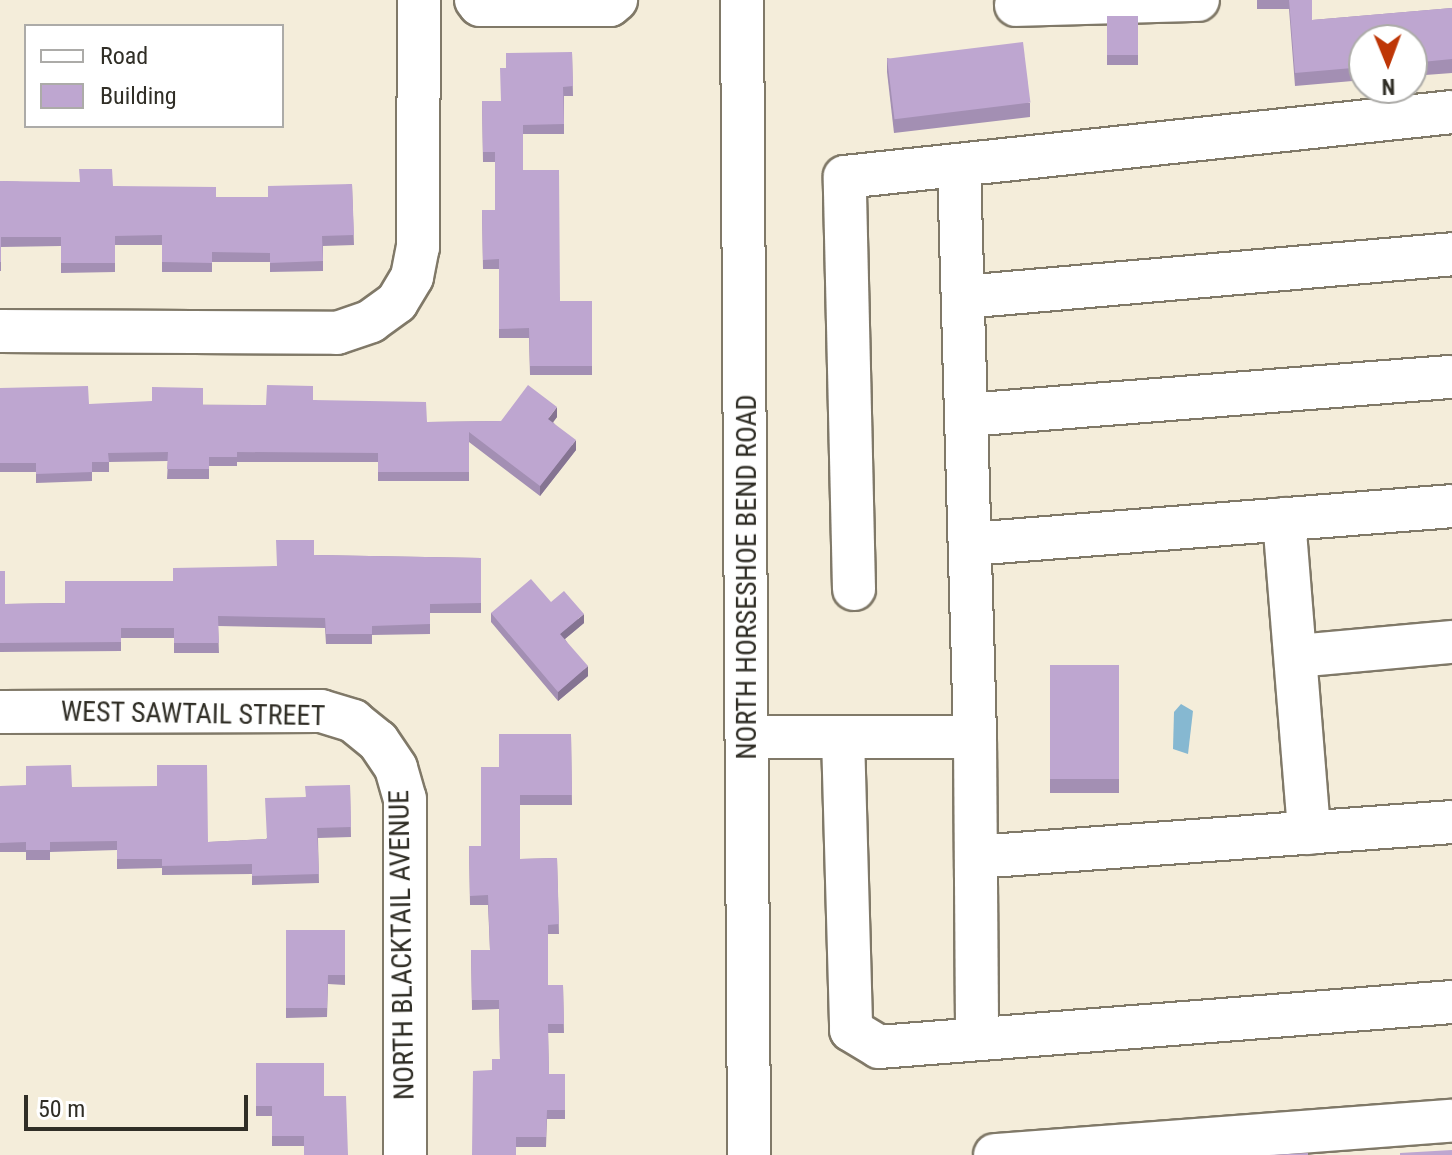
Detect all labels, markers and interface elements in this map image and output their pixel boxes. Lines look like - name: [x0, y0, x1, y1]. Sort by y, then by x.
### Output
- legend: [24, 24, 284, 128]
- north arrow: [1348, 24, 1428, 104]
- text: Road: [100, 42, 148, 70]
- text: N: [1381, 74, 1395, 99]
- text: Building: [100, 82, 177, 110]
- street label: NORTH HORSESHOE BEND ROAD: [730, 394, 764, 760]
- street label: WEST SAWTAIL STREET: [60, 695, 326, 733]
- street label: NORTH BLACKTAIL AVENUE: [382, 790, 422, 1100]
- scale bar: [28, 1079, 252, 1129]
- text: 50 m: [38, 1095, 85, 1123]

